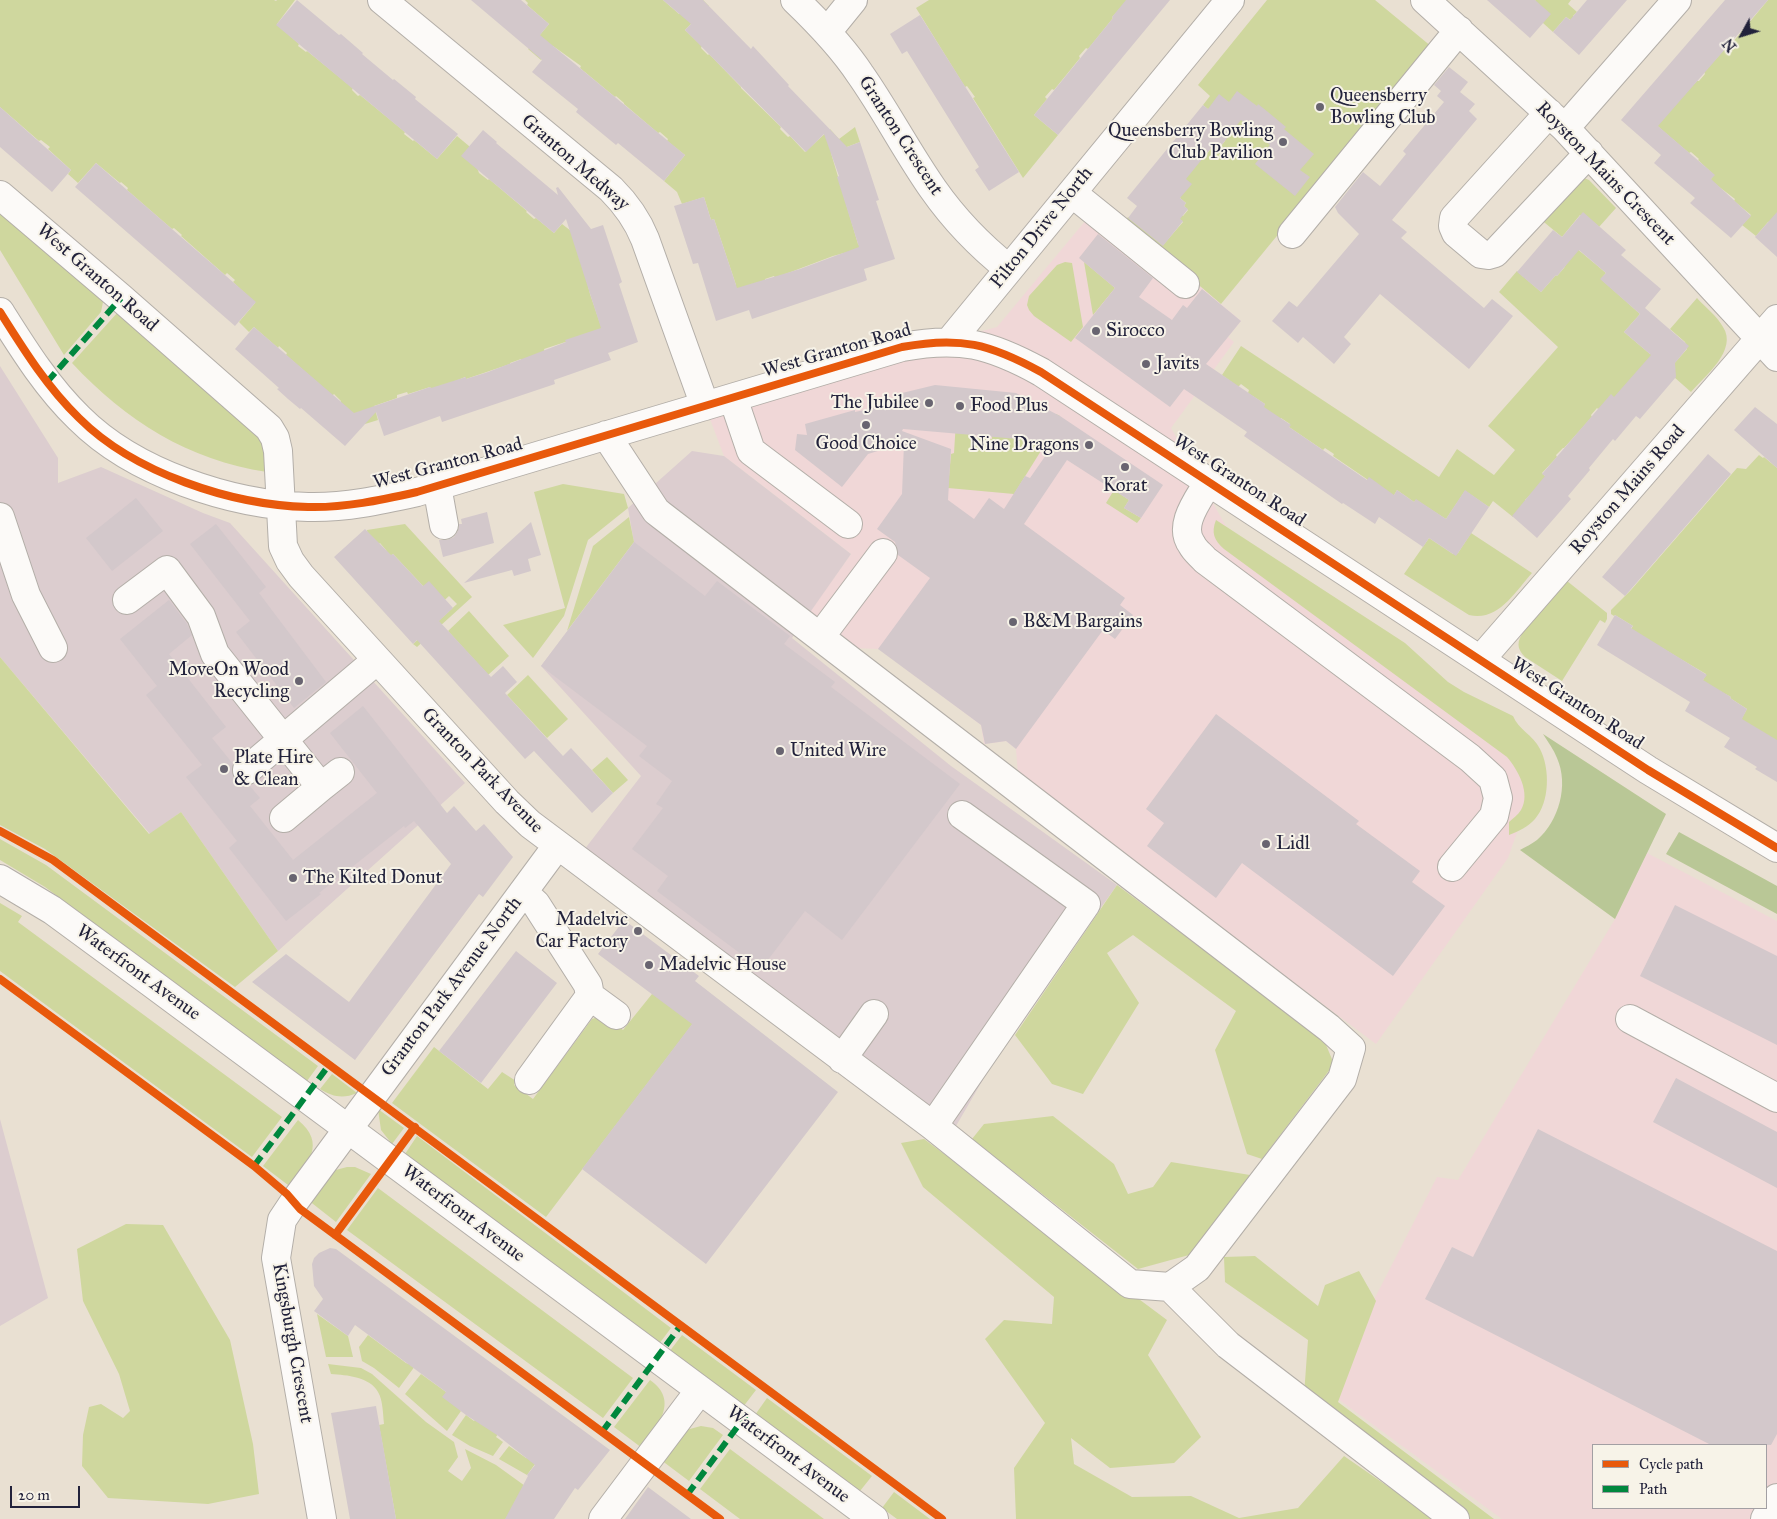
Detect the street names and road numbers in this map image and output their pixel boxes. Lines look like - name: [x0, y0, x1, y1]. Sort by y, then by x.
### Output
- street label: Granton Crescent: [853, 72, 947, 200]
- street label: Royston Mains Crescent: [1530, 97, 1680, 251]
- street label: Granton Medway: [516, 110, 634, 216]
- street label: Pilton Drive North: [986, 163, 1098, 293]
- street label: West Granton Road: [32, 219, 162, 337]
- street label: West Granton Road: [760, 319, 914, 383]
- street label: Royston Mains Road: [1566, 421, 1690, 559]
- street label: West Granton Road: [1168, 430, 1310, 532]
- street label: West Granton Road: [371, 433, 525, 495]
- street label: West Granton Road: [1506, 653, 1648, 755]
- street label: Granton Park Avenue: [416, 704, 548, 838]
- street label: Granton Park Avenue North: [377, 892, 527, 1082]
- street label: Waterfront Avenue: [71, 920, 205, 1026]
- street label: Waterfront Avenue: [397, 1160, 529, 1268]
- street label: Kingsburgh Crescent: [267, 1261, 317, 1425]
- street label: Waterfront Avenue: [722, 1401, 854, 1509]

